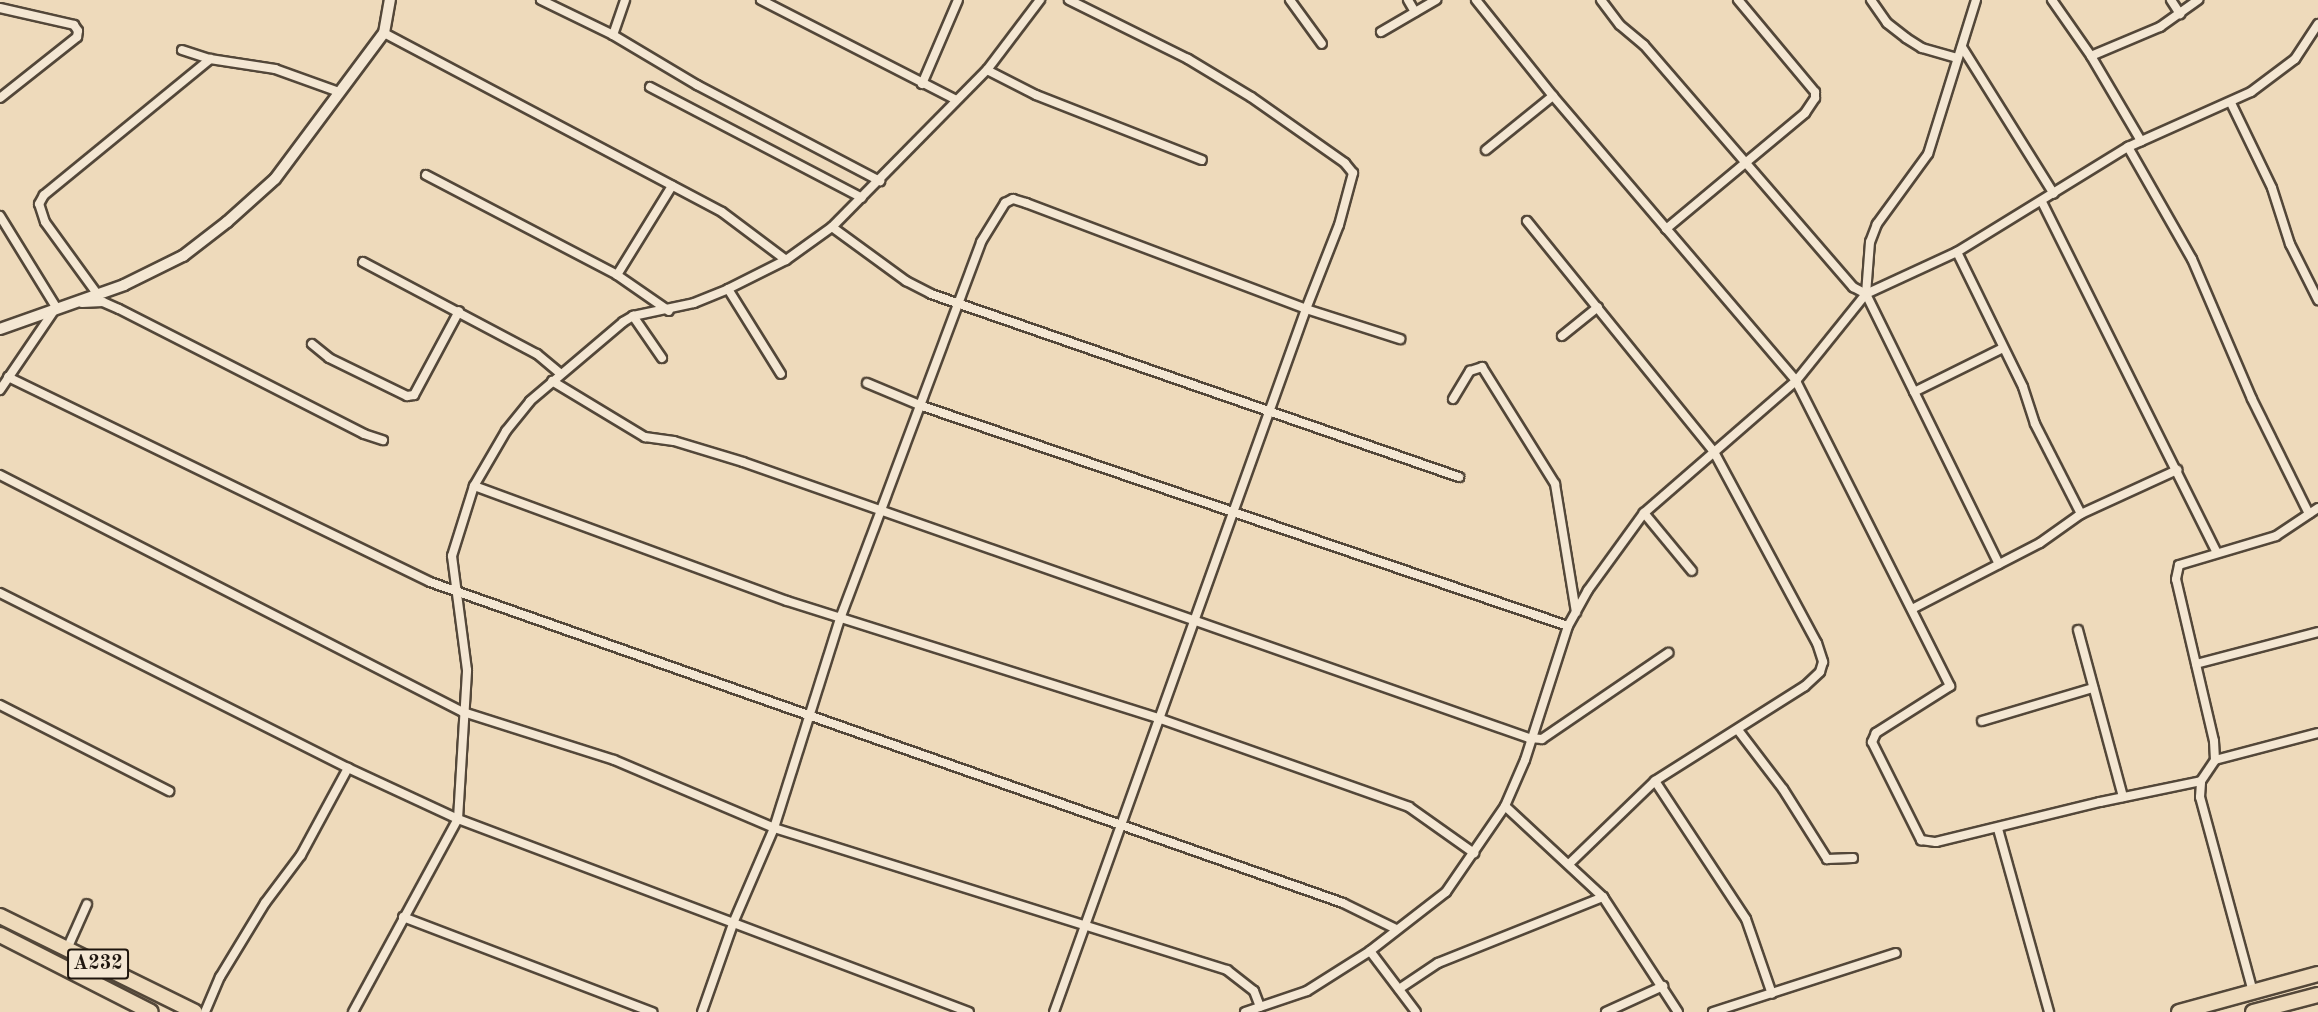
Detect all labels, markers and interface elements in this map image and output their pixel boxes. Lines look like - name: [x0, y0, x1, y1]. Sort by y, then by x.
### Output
- road number: A232: [66, 947, 130, 981]

